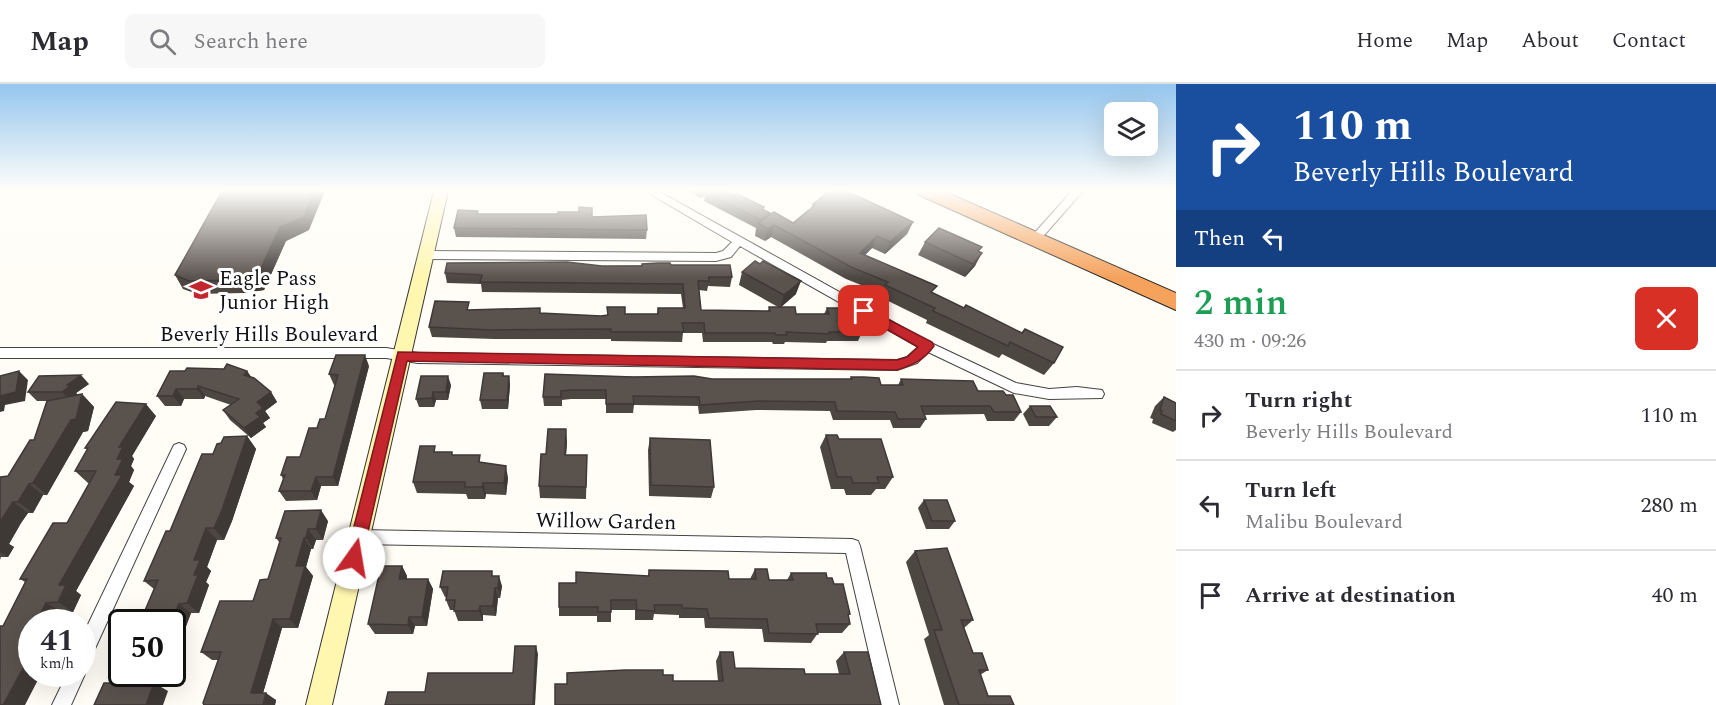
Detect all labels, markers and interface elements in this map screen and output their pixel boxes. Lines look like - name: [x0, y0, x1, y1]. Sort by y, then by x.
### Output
- search box: [125, 14, 545, 68]
- text: Map: [30, 20, 89, 63]
- icon: search: [146, 25, 179, 58]
- text: Search here: [194, 25, 308, 58]
- text: Home: [1356, 25, 1413, 57]
- text: Map: [1446, 25, 1488, 57]
- text: About: [1521, 25, 1579, 57]
- text: Contact: [1612, 25, 1686, 57]
- text: 110 m: [1293, 95, 1412, 158]
- map controls: [1104, 102, 1158, 156]
- button: layers: [1104, 102, 1158, 156]
- icon: right: [1194, 108, 1272, 186]
- text: Beverly Hills Boulevard: [1293, 152, 1574, 194]
- text: Then: [1194, 222, 1245, 255]
- icon: left: [1257, 222, 1290, 255]
- place label: Eagle Pass Junior High: [219, 263, 329, 319]
- text: 2 min: [1194, 276, 1287, 331]
- school or university icon: Eagle Pass Junior High: [188, 277, 214, 303]
- pin: [838, 285, 889, 336]
- button: close: [1635, 287, 1698, 350]
- icon: arrive: [847, 294, 880, 327]
- street label: Beverly Hills Boulevard: [160, 319, 378, 351]
- text: 430 m · 09:26: [1194, 326, 1306, 356]
- text: Turn right: [1245, 384, 1352, 417]
- icon: right: [1194, 399, 1227, 432]
- text: 110 m: [1641, 399, 1698, 432]
- text: Beverly Hills Boulevard: [1245, 417, 1453, 447]
- text: Turn left: [1245, 474, 1337, 507]
- icon: left: [1194, 489, 1227, 522]
- text: 280 m: [1641, 489, 1698, 522]
- street label: Willow Garden: [535, 505, 677, 539]
- text: Malibu Boulevard: [1245, 507, 1403, 537]
- position arrow: [322, 526, 386, 590]
- icon: arrive: [1194, 579, 1227, 612]
- text: Arrive at destination: [1245, 579, 1456, 612]
- text: 40 m: [1652, 579, 1698, 612]
- speed limit sign: 50: [108, 609, 186, 687]
- text: 41: [40, 618, 74, 664]
- text: km/h: [40, 652, 74, 675]

